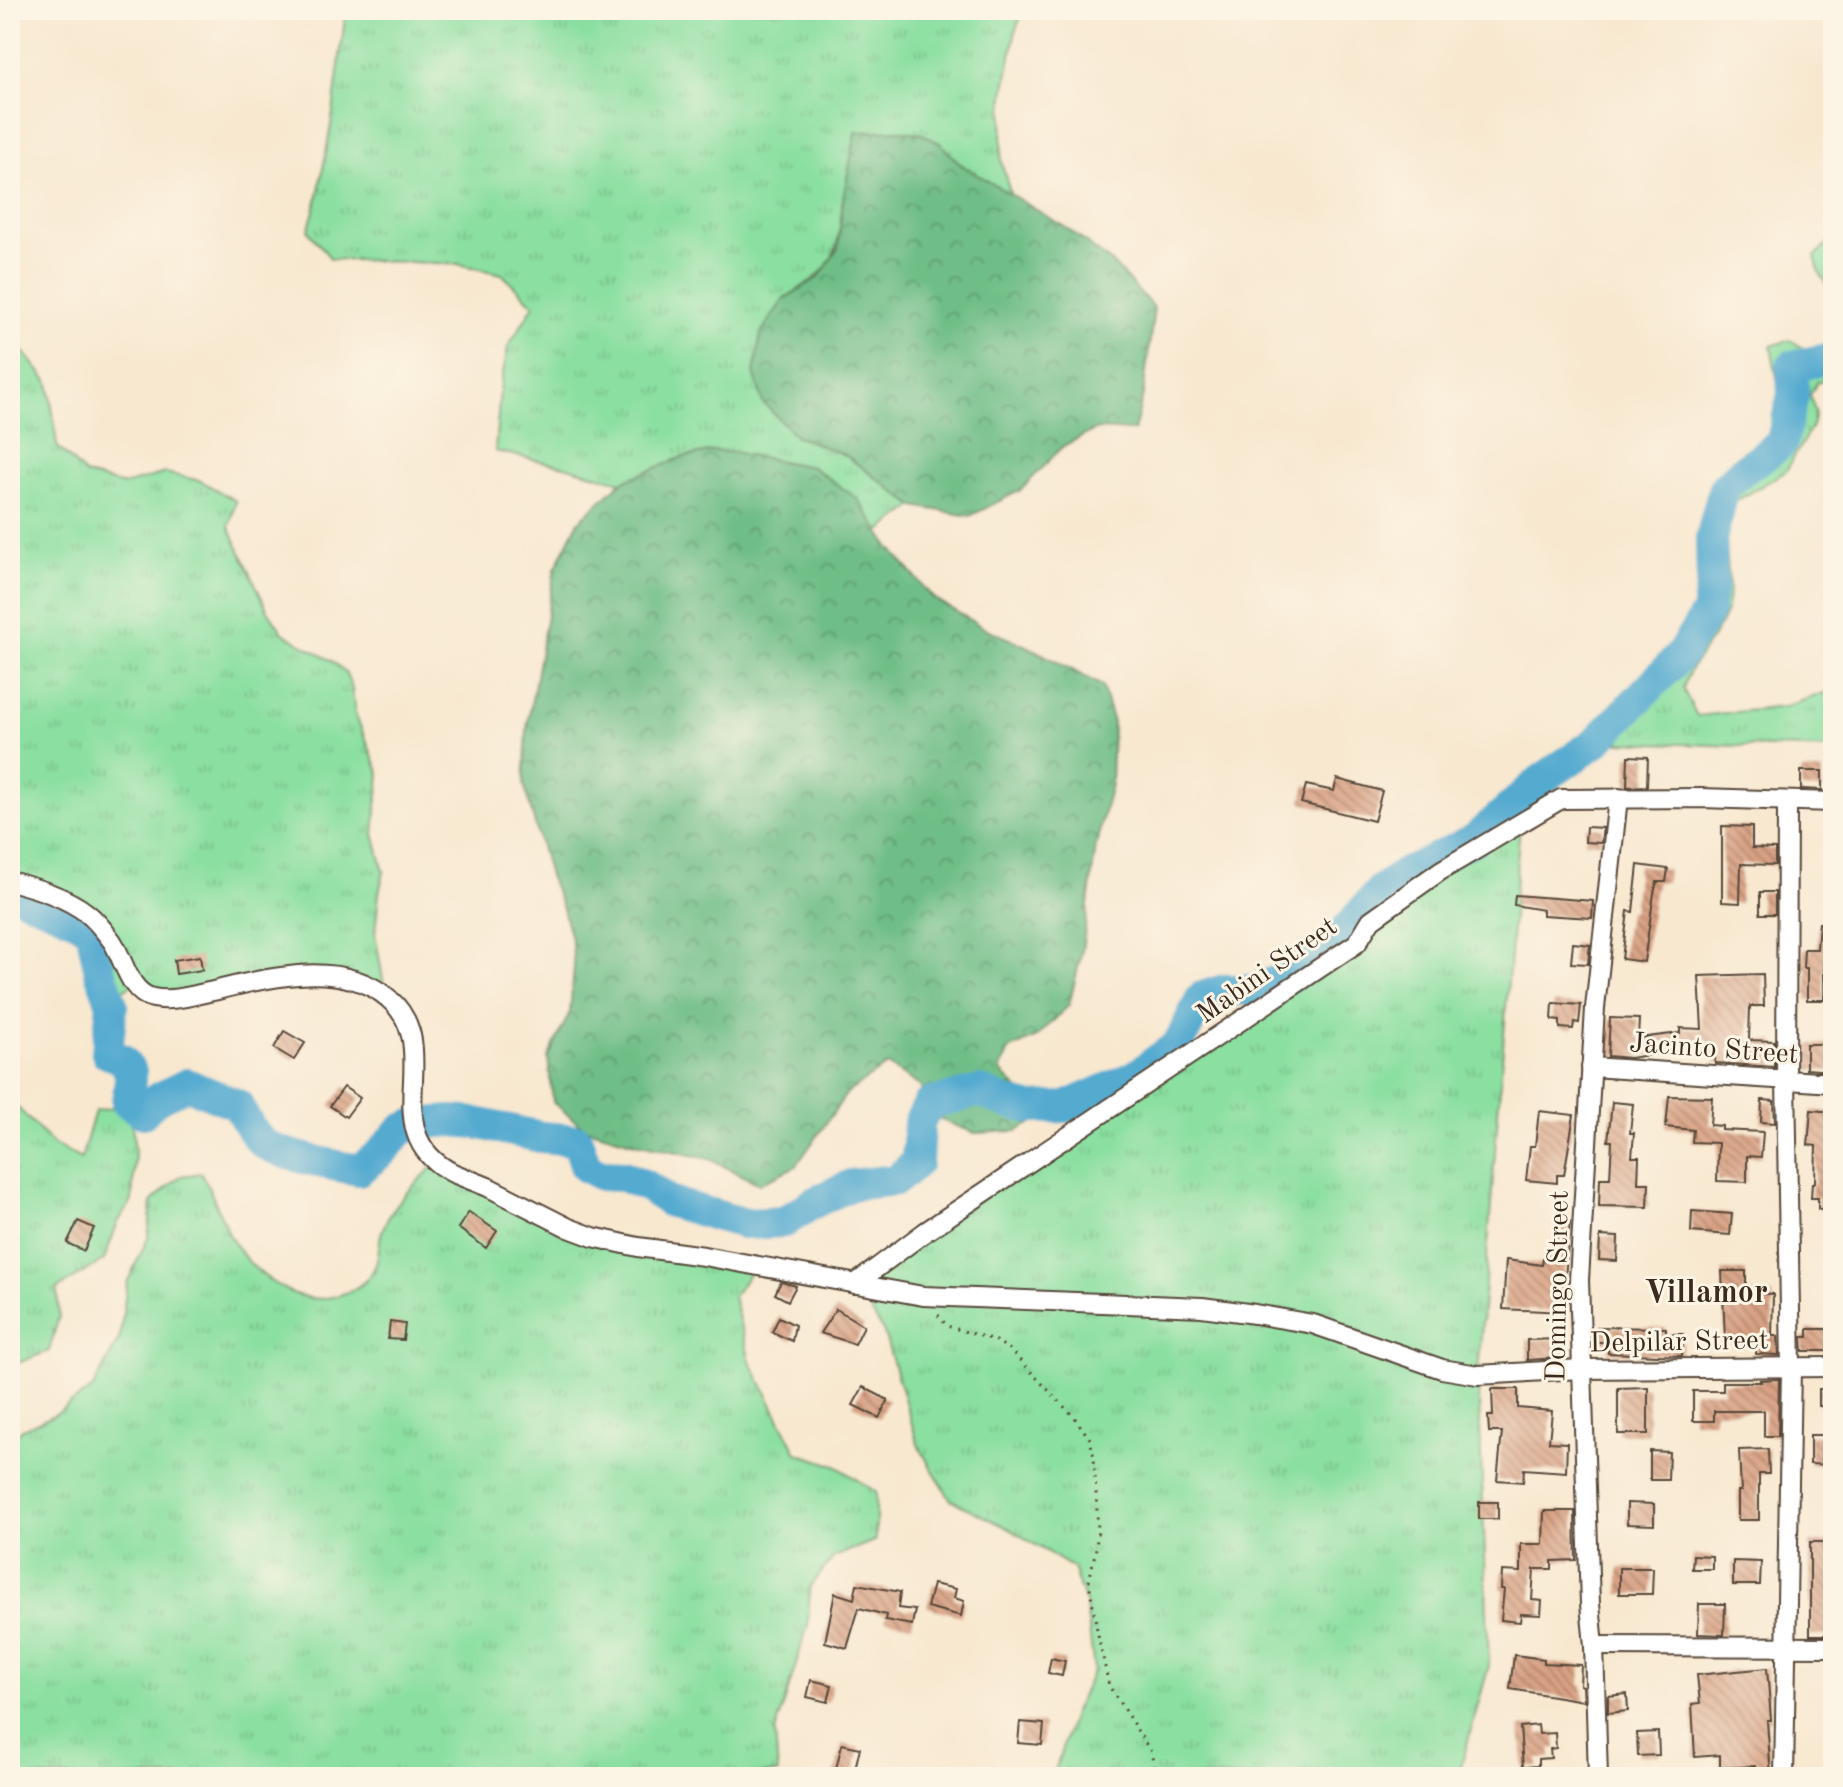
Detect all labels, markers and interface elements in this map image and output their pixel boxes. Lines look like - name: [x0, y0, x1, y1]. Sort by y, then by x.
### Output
- street label: Mabini Street: [1193, 913, 1343, 1030]
- street label: Jacinto Street: [1628, 1030, 1799, 1070]
- street label: Domingo Street: [1543, 1190, 1575, 1382]
- district label: Villamor: [1644, 1278, 1768, 1310]
- street label: Delpilar Street: [1589, 1327, 1769, 1359]

